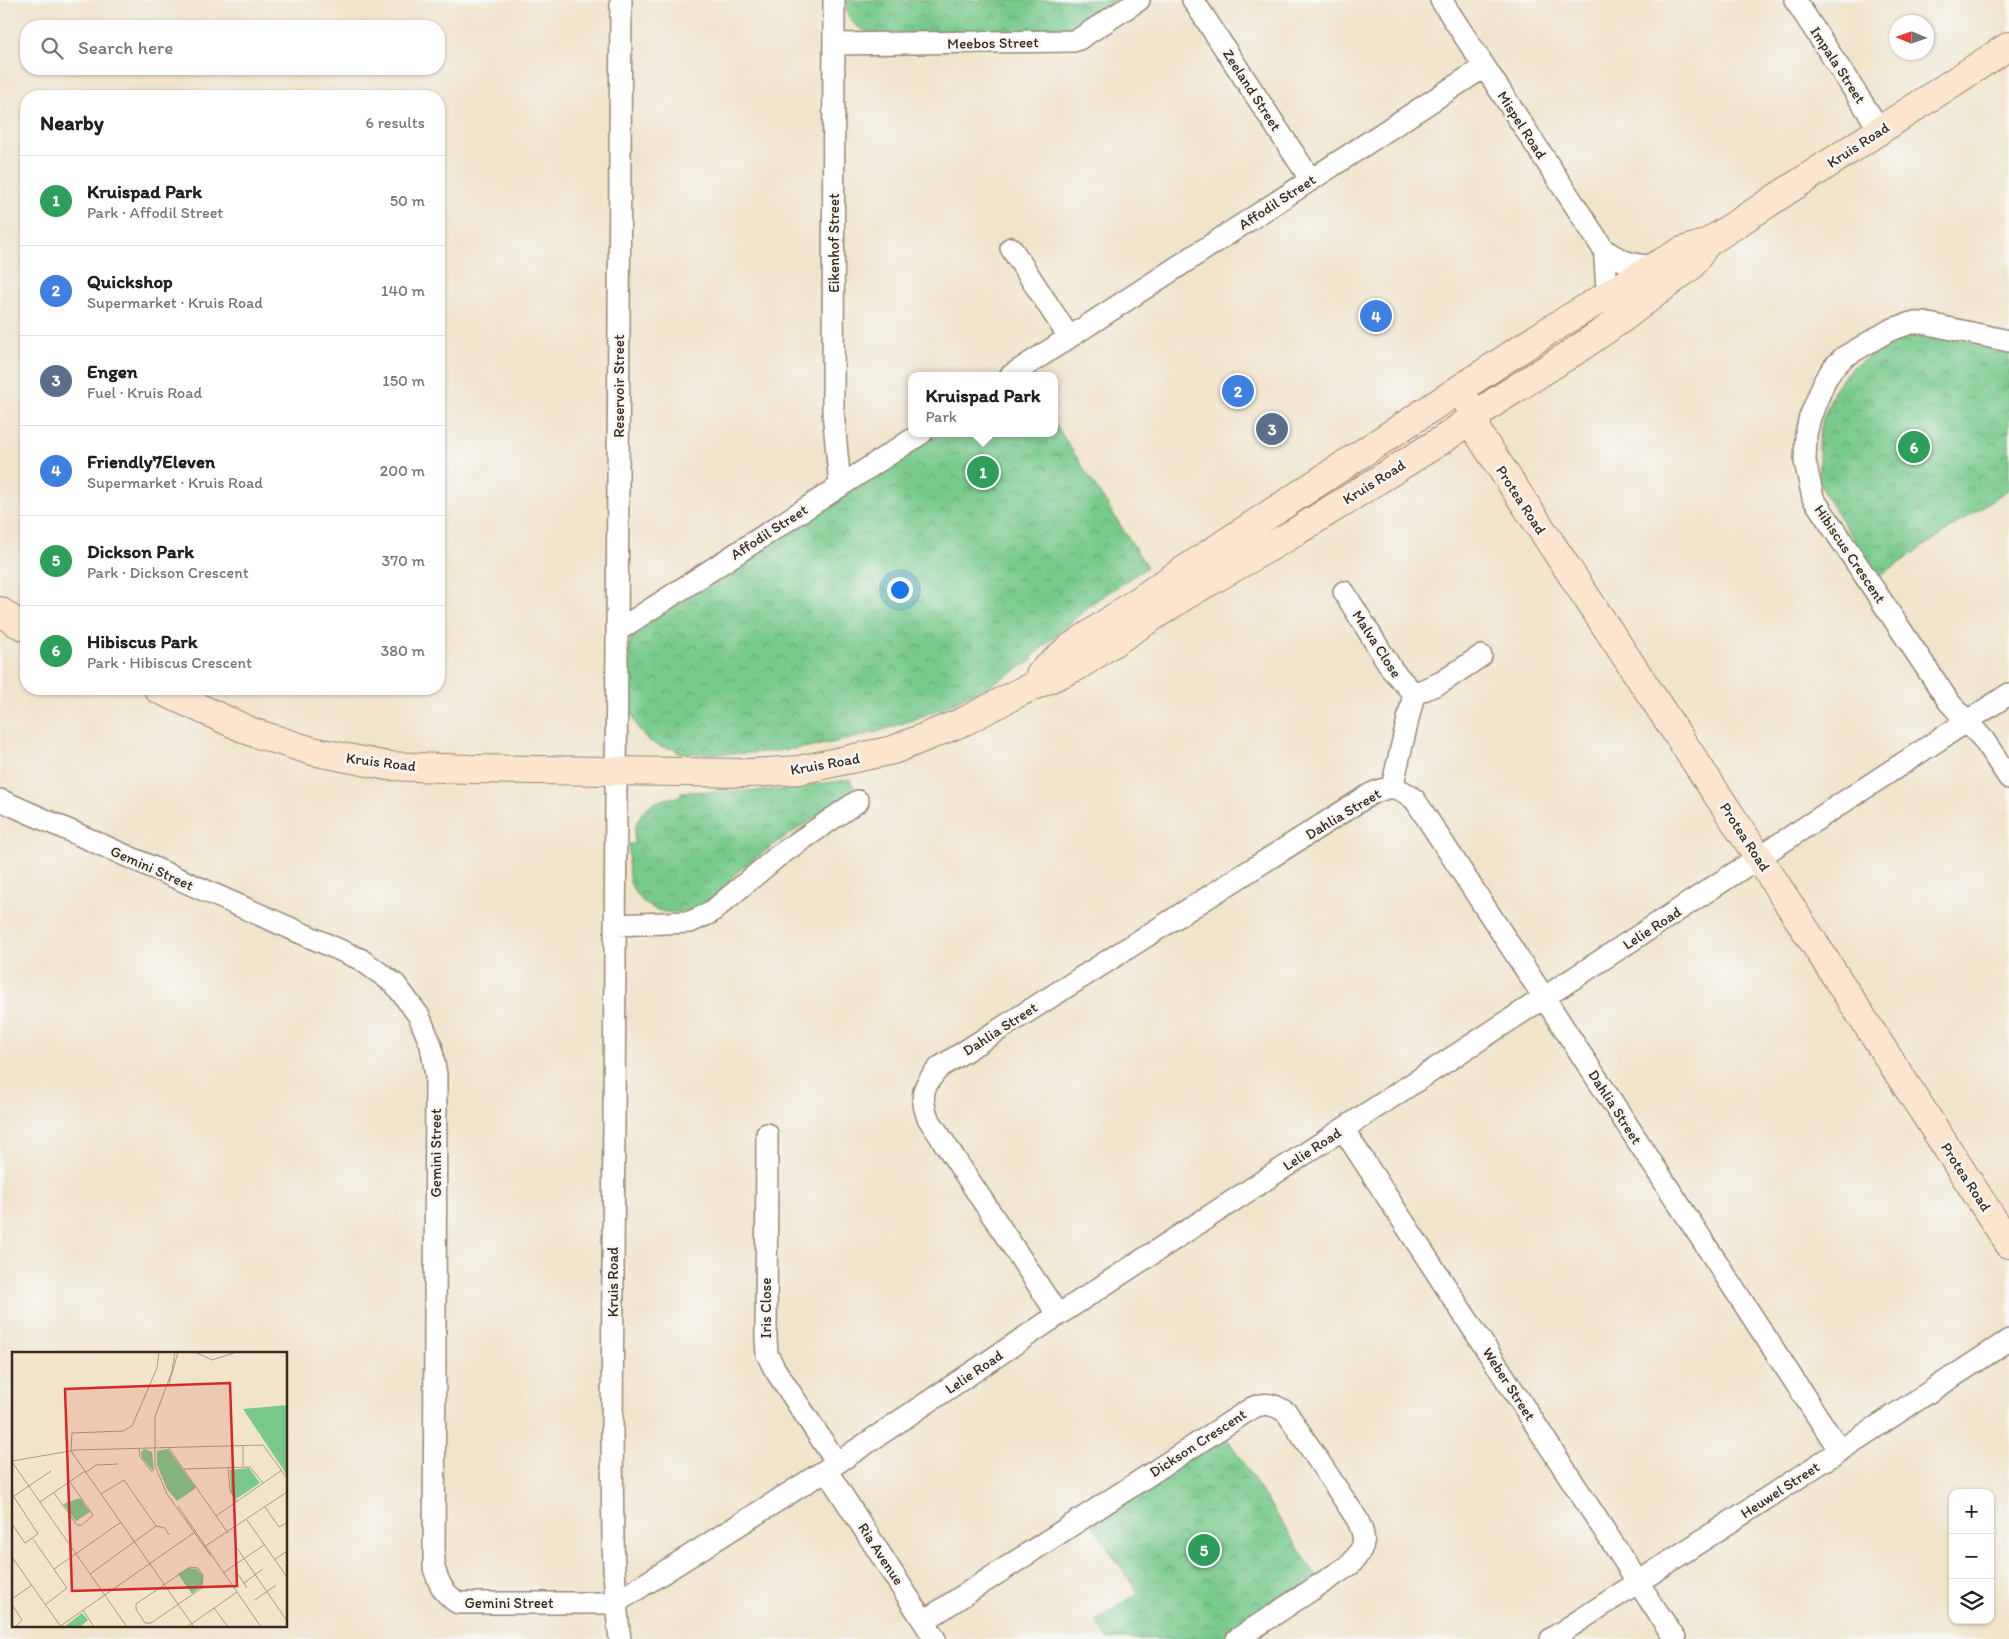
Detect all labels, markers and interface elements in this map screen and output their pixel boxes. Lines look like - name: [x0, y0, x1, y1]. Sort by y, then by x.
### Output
- north arrow: [1889, 15, 1934, 60]
- search box: [20, 20, 445, 75]
- street label: Impala Street: [1806, 23, 1870, 107]
- street label: Meebos Street: [947, 33, 1039, 53]
- icon: search: [38, 34, 66, 62]
- text: Search here: [78, 36, 173, 59]
- street label: Zeeland Street: [1219, 46, 1285, 135]
- street label: Mispel Road: [1493, 88, 1551, 163]
- text: Nearby: [40, 110, 104, 135]
- text: 6 results: [365, 113, 425, 132]
- street label: Kruis Road: [1824, 118, 1892, 172]
- street label: Affodil Street: [1235, 170, 1319, 234]
- text: Kruispad Park: [87, 180, 202, 203]
- text: 1: [52, 191, 60, 210]
- text: 50 m: [390, 191, 425, 210]
- street label: Eikenhof Street: [825, 193, 843, 293]
- text: Park · Affodil Street: [87, 203, 223, 222]
- text: Quickshop: [87, 270, 173, 293]
- text: 2: [52, 281, 60, 300]
- text: 140 m: [381, 281, 425, 300]
- text: Supermarket · Kruis Road: [87, 293, 263, 312]
- pin: 4: [1360, 297, 1392, 335]
- street label: Reservoir Street: [610, 334, 628, 438]
- text: Engen: [87, 360, 138, 383]
- text: 3: [52, 371, 60, 390]
- text: 150 m: [382, 371, 425, 390]
- popup: [908, 372, 1058, 437]
- pin: 2: [1222, 372, 1254, 410]
- text: Fuel · Kruis Road: [87, 383, 202, 402]
- text: Kruispad Park: [925, 384, 1041, 407]
- text: Park: [925, 407, 957, 426]
- pin: 3: [1256, 410, 1288, 448]
- pin: 6: [1898, 428, 1930, 466]
- text: Friendly7Eleven: [87, 450, 215, 473]
- pin: 1: [967, 453, 999, 491]
- street label: Kruis Road: [1339, 456, 1409, 508]
- text: 4: [51, 461, 61, 480]
- text: 200 m: [380, 461, 425, 480]
- street label: Protea Road: [1492, 462, 1550, 538]
- text: Supermarket · Kruis Road: [87, 473, 263, 492]
- street label: Affodil Street: [727, 500, 811, 564]
- street label: Hibiscus Crescent: [1810, 501, 1890, 607]
- text: Dickson Park: [87, 540, 194, 563]
- text: 5: [52, 551, 60, 570]
- text: 370 m: [381, 551, 425, 570]
- text: Park · Dickson Crescent: [87, 563, 249, 582]
- your location: [887, 577, 913, 603]
- street label: Malva Close: [1349, 607, 1405, 681]
- text: Hibiscus Park: [87, 630, 198, 653]
- text: 6: [52, 641, 60, 660]
- text: 380 m: [381, 641, 425, 660]
- text: Park · Hibiscus Crescent: [87, 653, 252, 672]
- street label: Kruis Road: [345, 749, 417, 775]
- street label: Kruis Road: [789, 749, 861, 779]
- street label: Dahlia Street: [1302, 784, 1384, 844]
- street label: Protea Road: [1716, 799, 1774, 875]
- street label: Gemini Street: [108, 842, 197, 894]
- street label: Lelie Road: [1619, 902, 1685, 954]
- street label: Dahlia Street: [959, 998, 1041, 1060]
- street label: Dahlia Street: [1584, 1066, 1646, 1148]
- street label: Gemini Street: [427, 1108, 445, 1198]
- street label: Lelie Road: [1279, 1123, 1345, 1175]
- street label: Protea Road: [1937, 1139, 1995, 1215]
- street label: Kruis Road: [604, 1247, 622, 1317]
- street label: Iris Close: [757, 1278, 775, 1338]
- street label: Weber Street: [1479, 1344, 1539, 1424]
- street label: Lelie Road: [942, 1346, 1007, 1398]
- inset map: [12, 1352, 288, 1626]
- street label: Dickson Crescent: [1146, 1405, 1250, 1481]
- street label: Heuwel Street: [1737, 1458, 1823, 1522]
- map controls: [1949, 1489, 1994, 1624]
- button: +: [1949, 1489, 1994, 1534]
- street label: Ria Avenue: [854, 1519, 908, 1589]
- pin: 5: [1188, 1531, 1220, 1569]
- button: −: [1949, 1534, 1994, 1579]
- button: layers: [1949, 1579, 1994, 1624]
- street label: Gemini Street: [464, 1594, 554, 1612]

